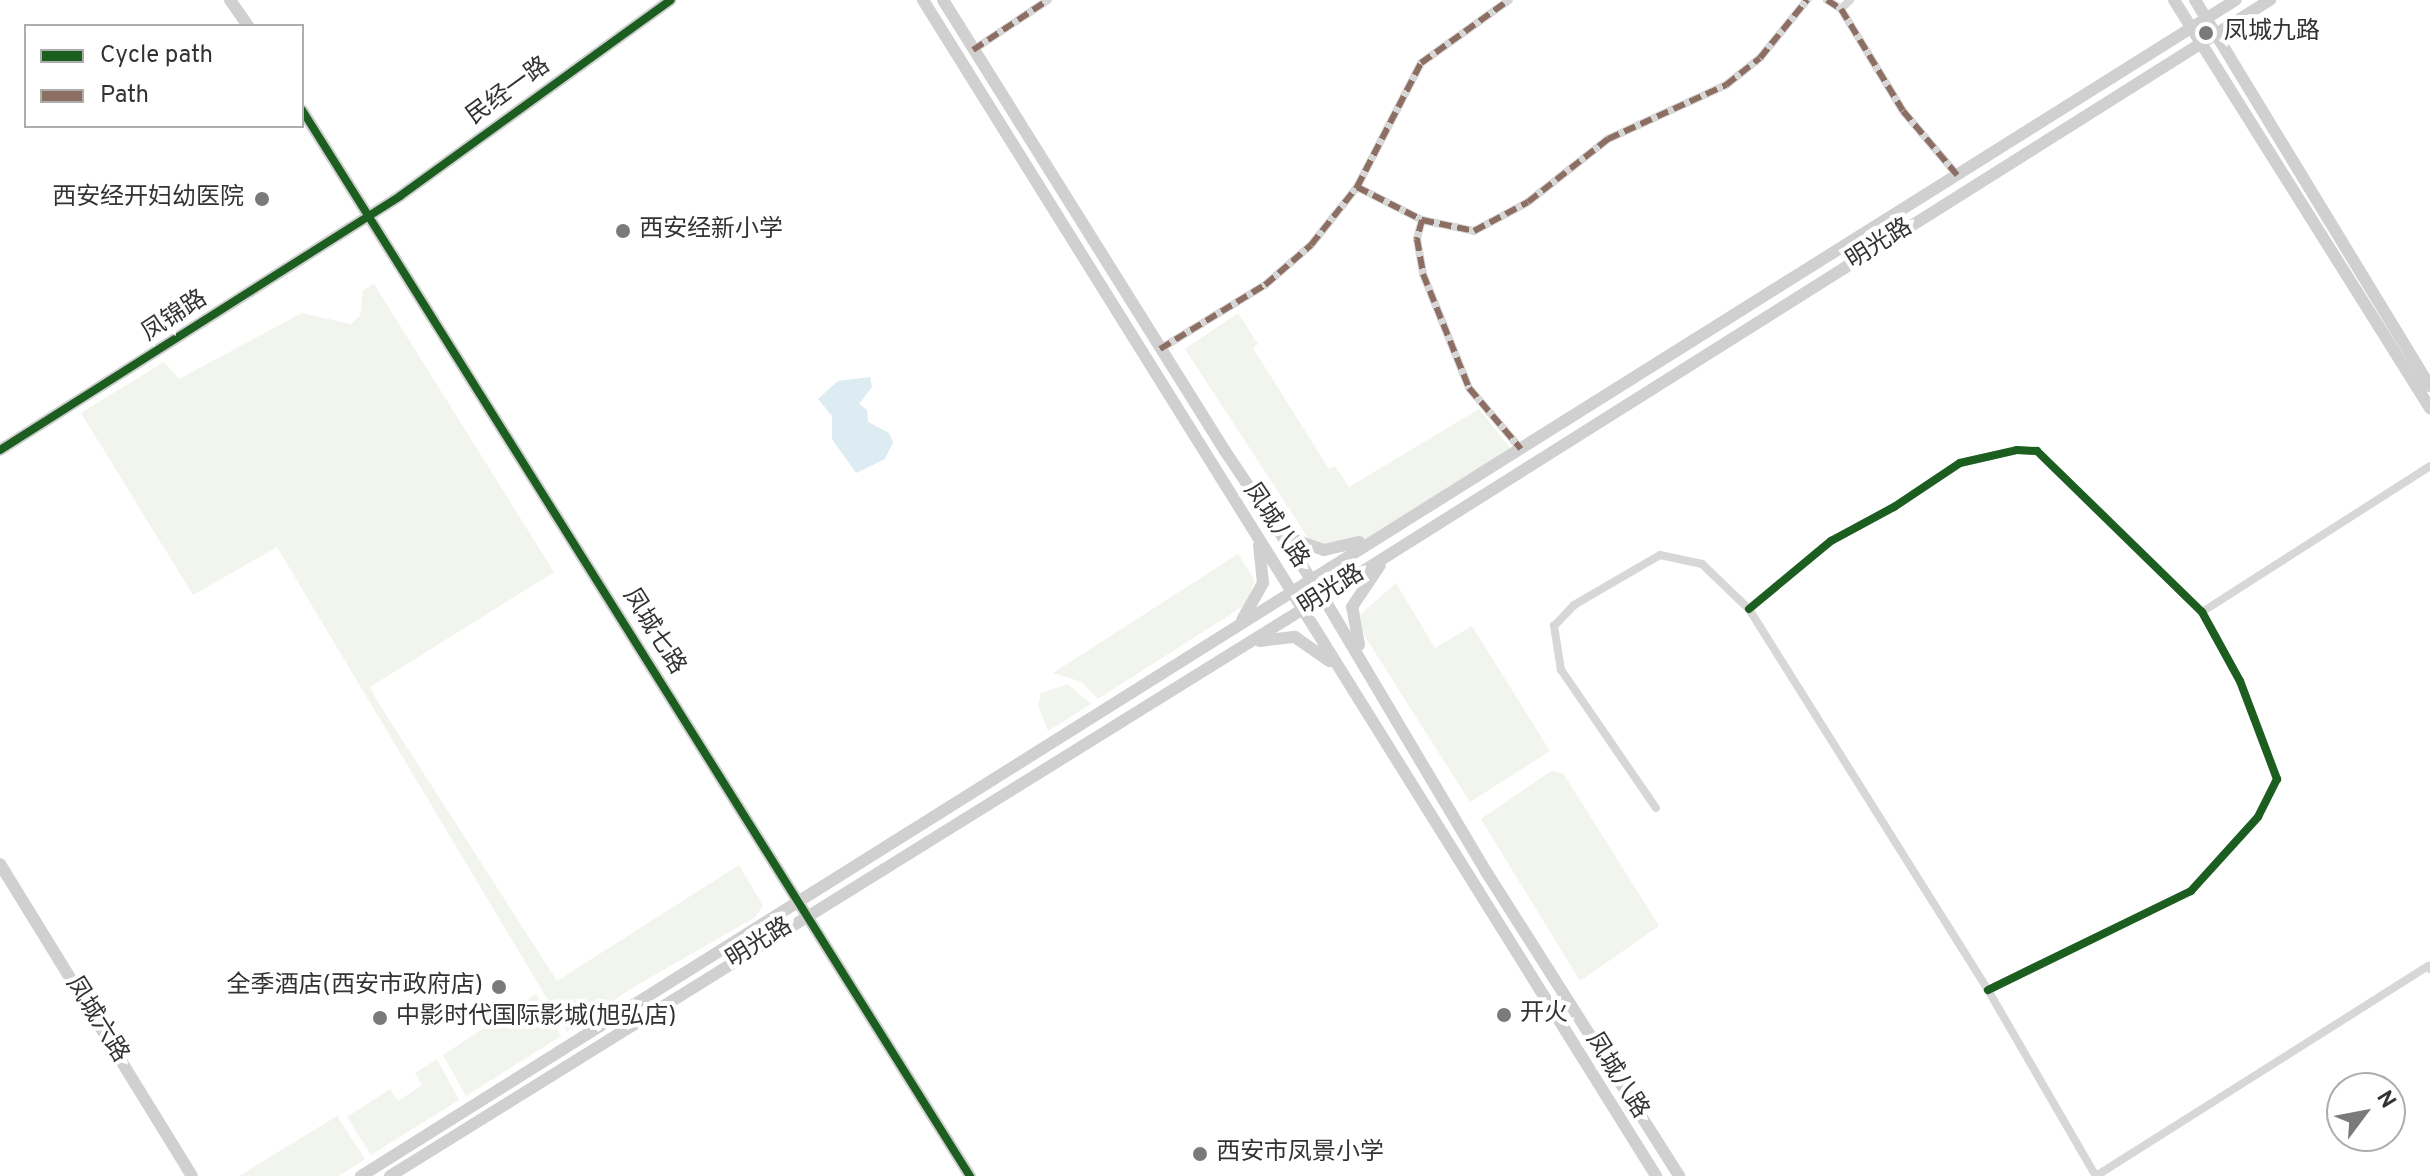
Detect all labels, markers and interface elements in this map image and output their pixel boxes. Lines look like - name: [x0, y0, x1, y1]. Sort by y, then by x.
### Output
- place label: 凤城九路: [2224, 19, 2320, 47]
- marker: 凤城九路: [2195, 22, 2217, 44]
- legend: [24, 24, 304, 128]
- text: Cycle path: [100, 41, 213, 71]
- street label: 民经一路: [462, 52, 556, 132]
- text: Path: [100, 81, 149, 111]
- place label: 西安经开妇幼医院: [52, 185, 244, 213]
- marker: 西安经开妇幼医院: [251, 188, 273, 210]
- street label: 明光路: [1842, 214, 1918, 276]
- place label: 西安经新小学: [639, 217, 783, 245]
- marker: 西安经新小学: [614, 222, 632, 240]
- street label: 凤锦路: [137, 285, 213, 349]
- street label: 凤城八路: [1236, 478, 1314, 574]
- street label: 明光路: [1294, 560, 1370, 622]
- street label: 凤城七路: [615, 584, 691, 680]
- street label: 明光路: [722, 913, 798, 975]
- street label: 凤城六路: [58, 972, 134, 1068]
- place label: 全季酒店(西安市政府店): [227, 973, 483, 1001]
- marker: 全季酒店(西安市政府店): [490, 978, 508, 996]
- place label: 开火: [1520, 1001, 1568, 1029]
- place label: 中影时代国际影城(旭弘店): [396, 1004, 676, 1032]
- marker: 开火: [1495, 1006, 1513, 1024]
- marker: 中影时代国际影城(旭弘店): [371, 1009, 389, 1027]
- street label: 凤城八路: [1578, 1028, 1654, 1124]
- north arrow: [2326, 1072, 2406, 1152]
- text: N: [2369, 1086, 2401, 1114]
- place label: 西安市凤景小学: [1216, 1140, 1384, 1168]
- marker: 西安市凤景小学: [1191, 1145, 1209, 1163]

